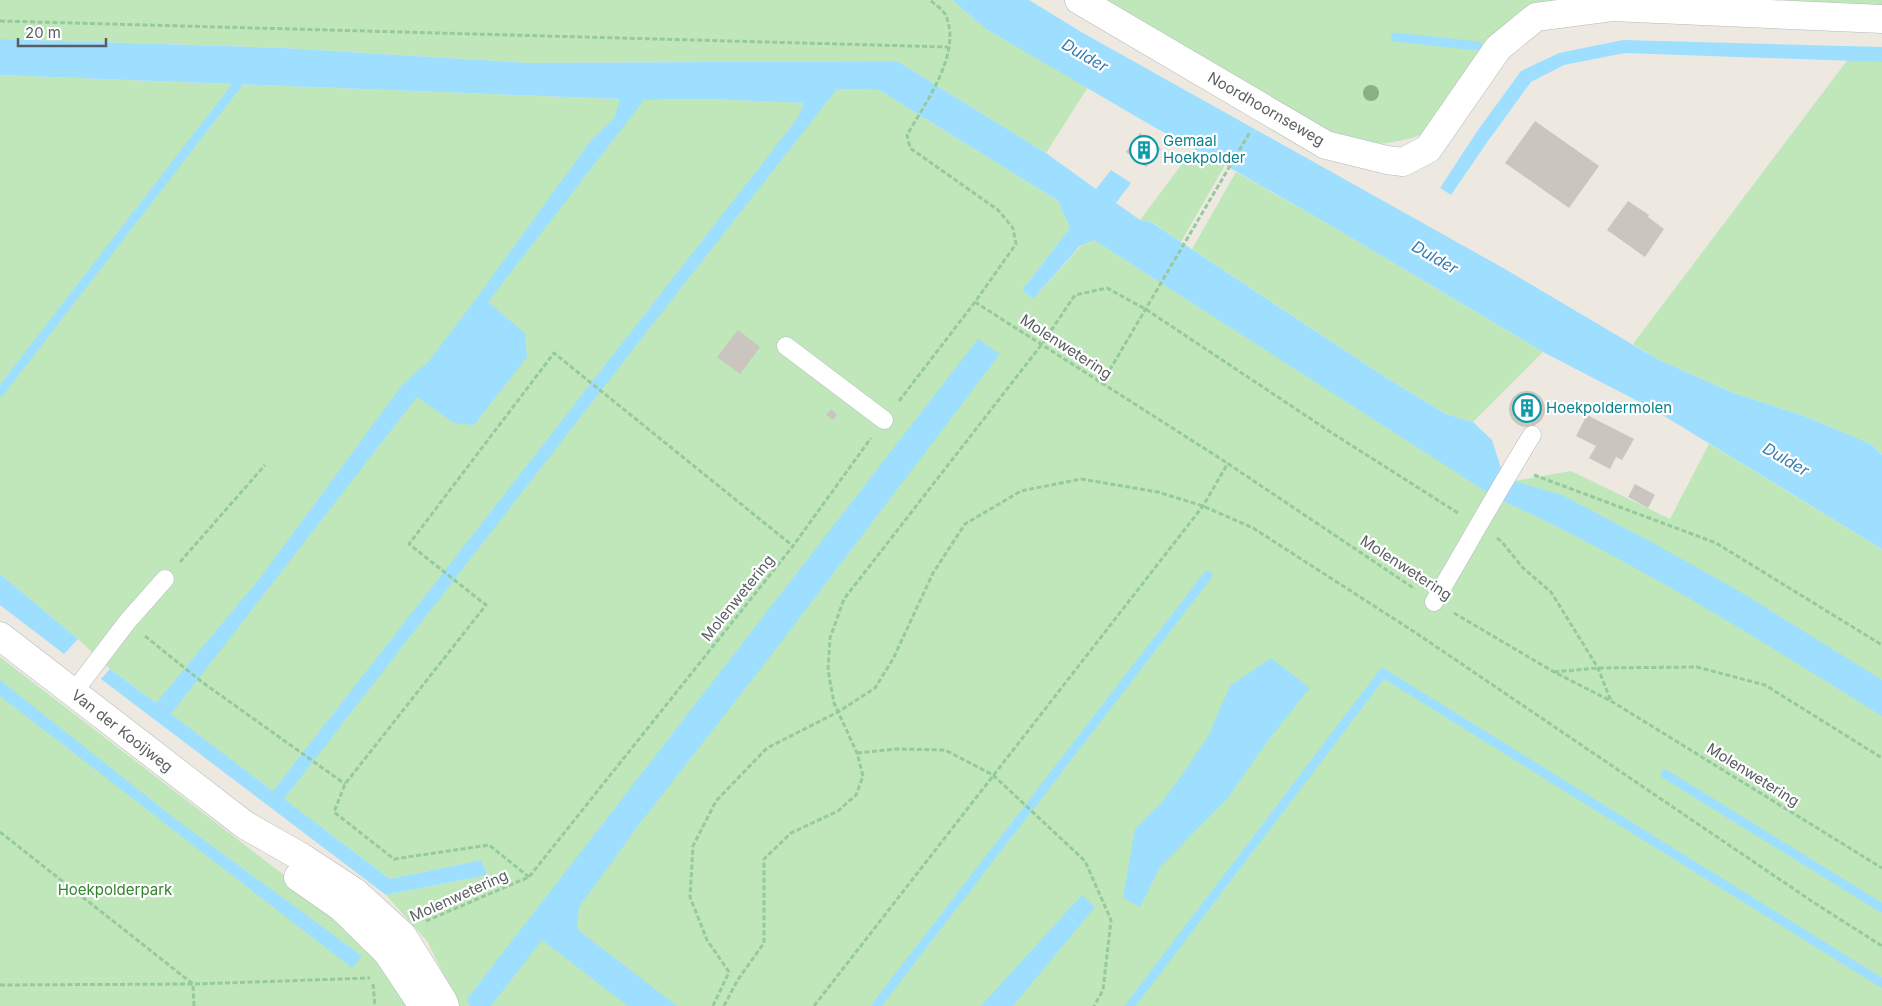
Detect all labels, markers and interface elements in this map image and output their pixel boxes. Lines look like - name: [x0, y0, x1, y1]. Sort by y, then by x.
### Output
- scale bar: [18, 15, 105, 47]
- text: 20 m: [25, 23, 61, 42]
- water label: Dulder: [1058, 34, 1112, 77]
- street label: Noordhoornseweg: [1204, 67, 1328, 150]
- place label: Gemaal Hoekpolder: [1163, 131, 1246, 167]
- building icon: Gemaal Hoekpolder: [1129, 135, 1159, 165]
- water label: Dulder: [1408, 236, 1462, 279]
- street label: Molenwetering: [1017, 310, 1116, 383]
- building icon: Hoekpoldermolen: [1512, 393, 1542, 423]
- place label: Hoekpoldermolen: [1546, 398, 1672, 417]
- water label: Dulder: [1759, 438, 1813, 481]
- street label: Molenwetering: [1357, 531, 1456, 604]
- street label: Molenwetering: [697, 551, 778, 645]
- street label: Van der Kooijweg: [68, 685, 177, 776]
- street label: Molenwetering: [1703, 739, 1803, 811]
- street label: Molenwetering: [407, 865, 511, 926]
- park label: Hoekpolderpark: [58, 880, 173, 899]

